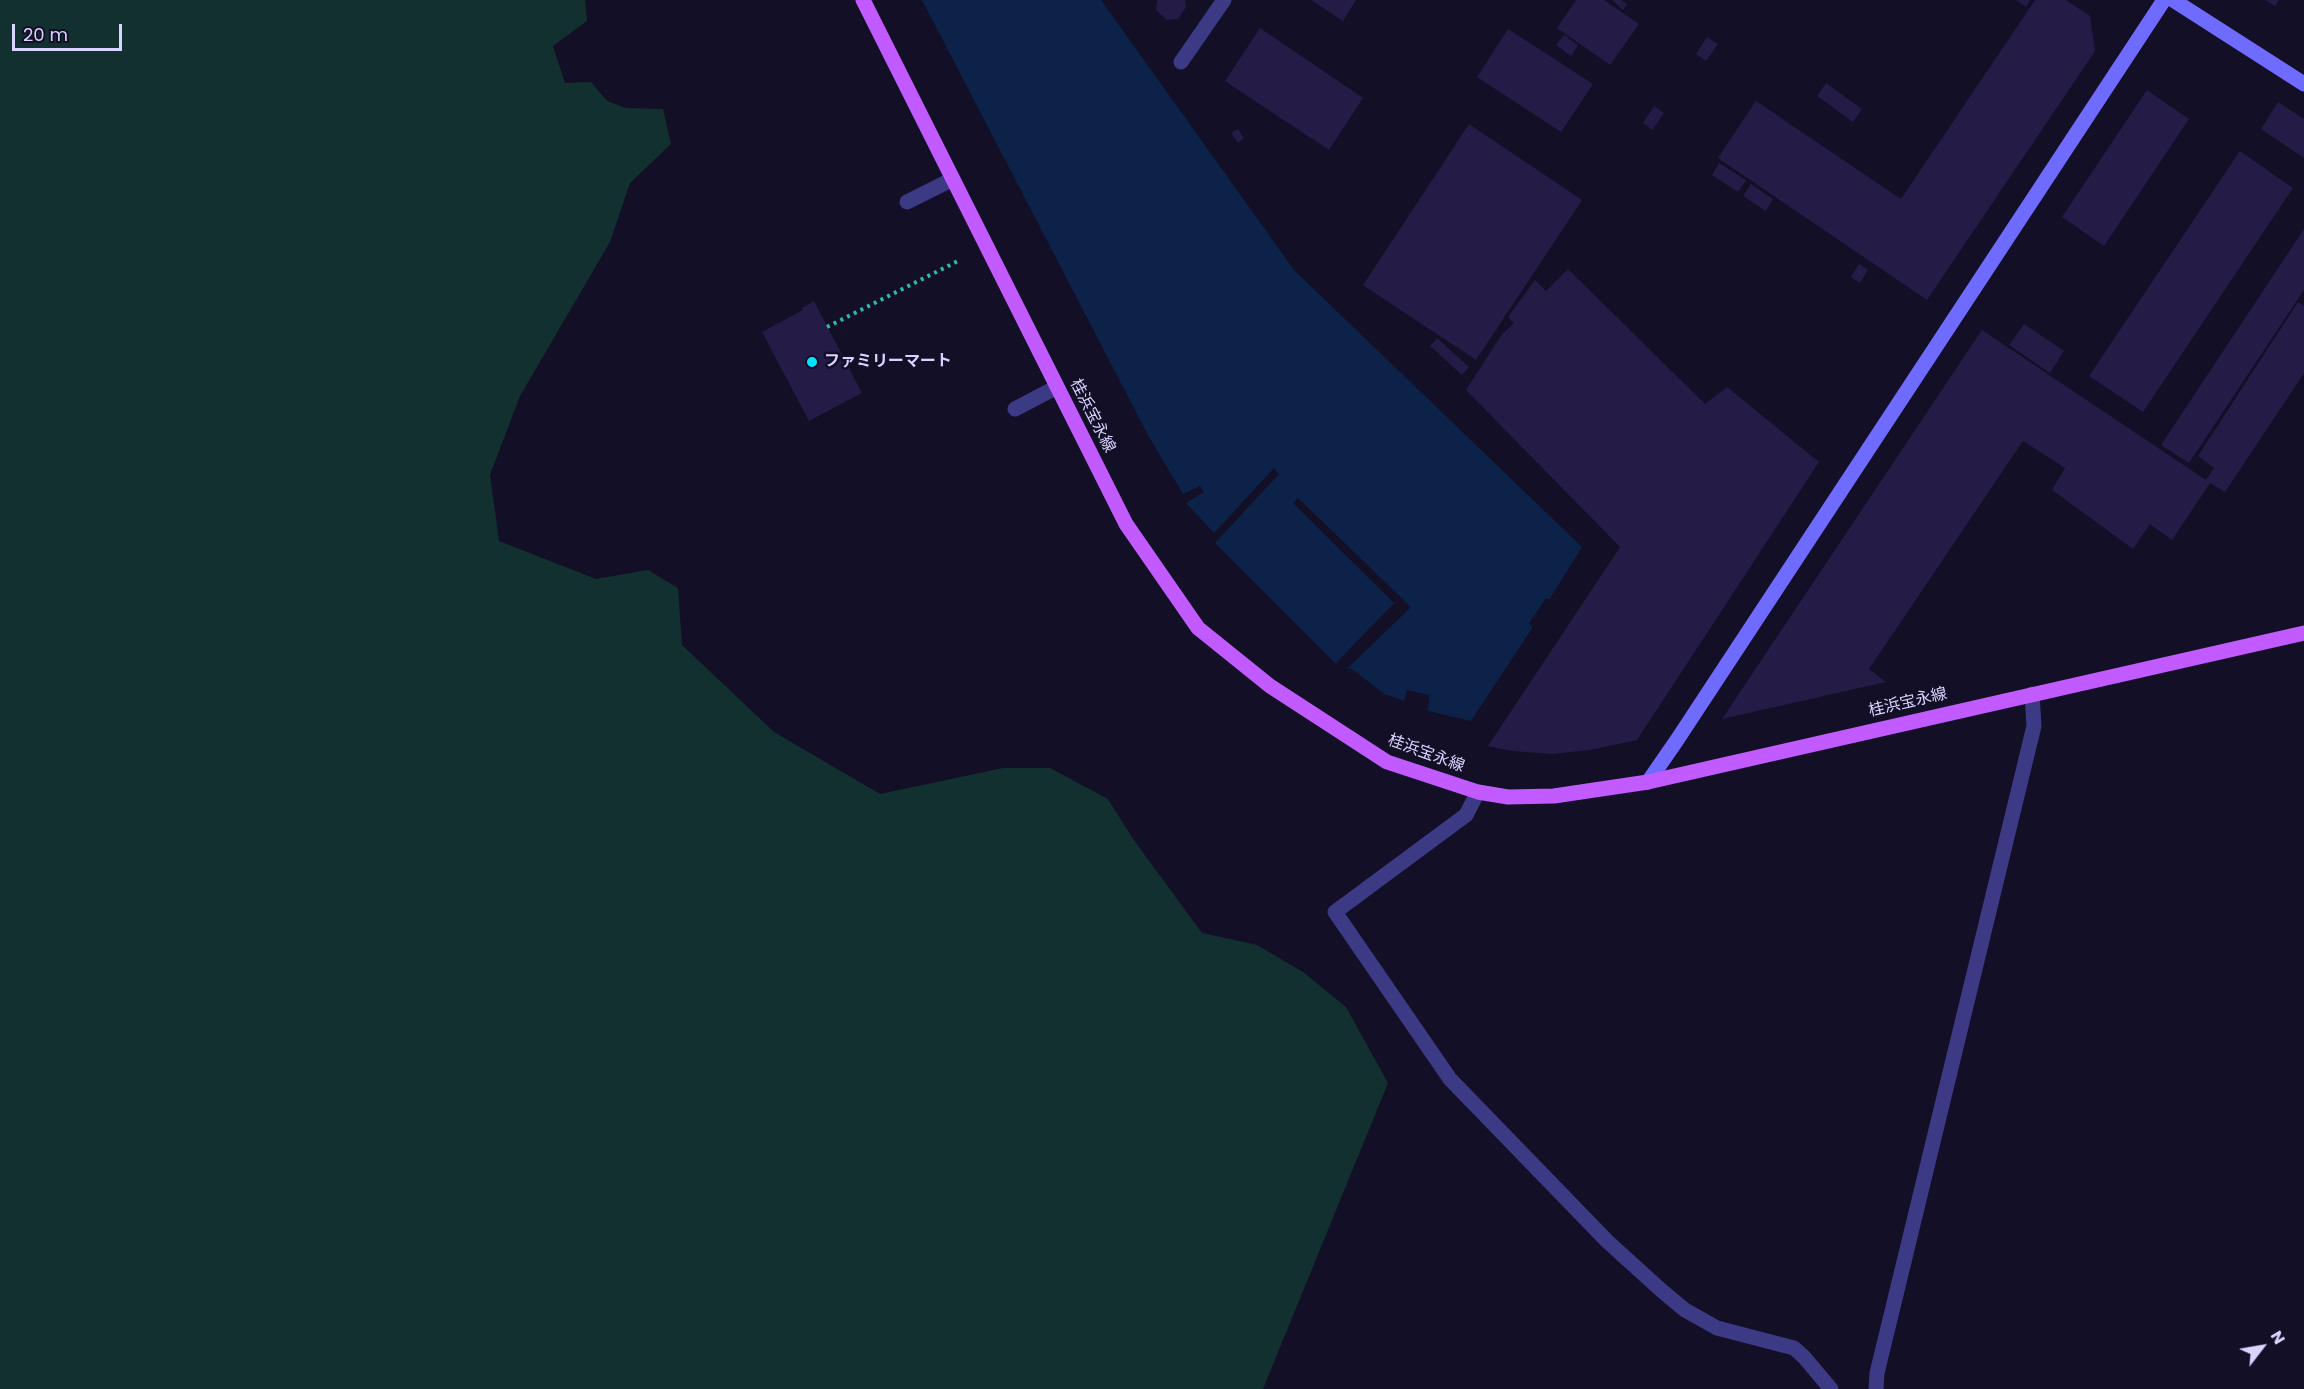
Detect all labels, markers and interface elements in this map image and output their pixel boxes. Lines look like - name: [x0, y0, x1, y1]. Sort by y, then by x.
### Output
- scale bar: [15, 12, 124, 50]
- text: 20 m: [23, 22, 68, 47]
- place label: ファミリーマート: [824, 352, 952, 372]
- marker: ファミリーマート: [805, 355, 819, 369]
- street label: 桂浜宝永線: [1065, 376, 1119, 456]
- street label: 桂浜宝永線: [1867, 685, 1949, 721]
- street label: 桂浜宝永線: [1385, 731, 1467, 777]
- north arrow: [2232, 1317, 2292, 1377]
- text: N: [2265, 1326, 2291, 1349]

